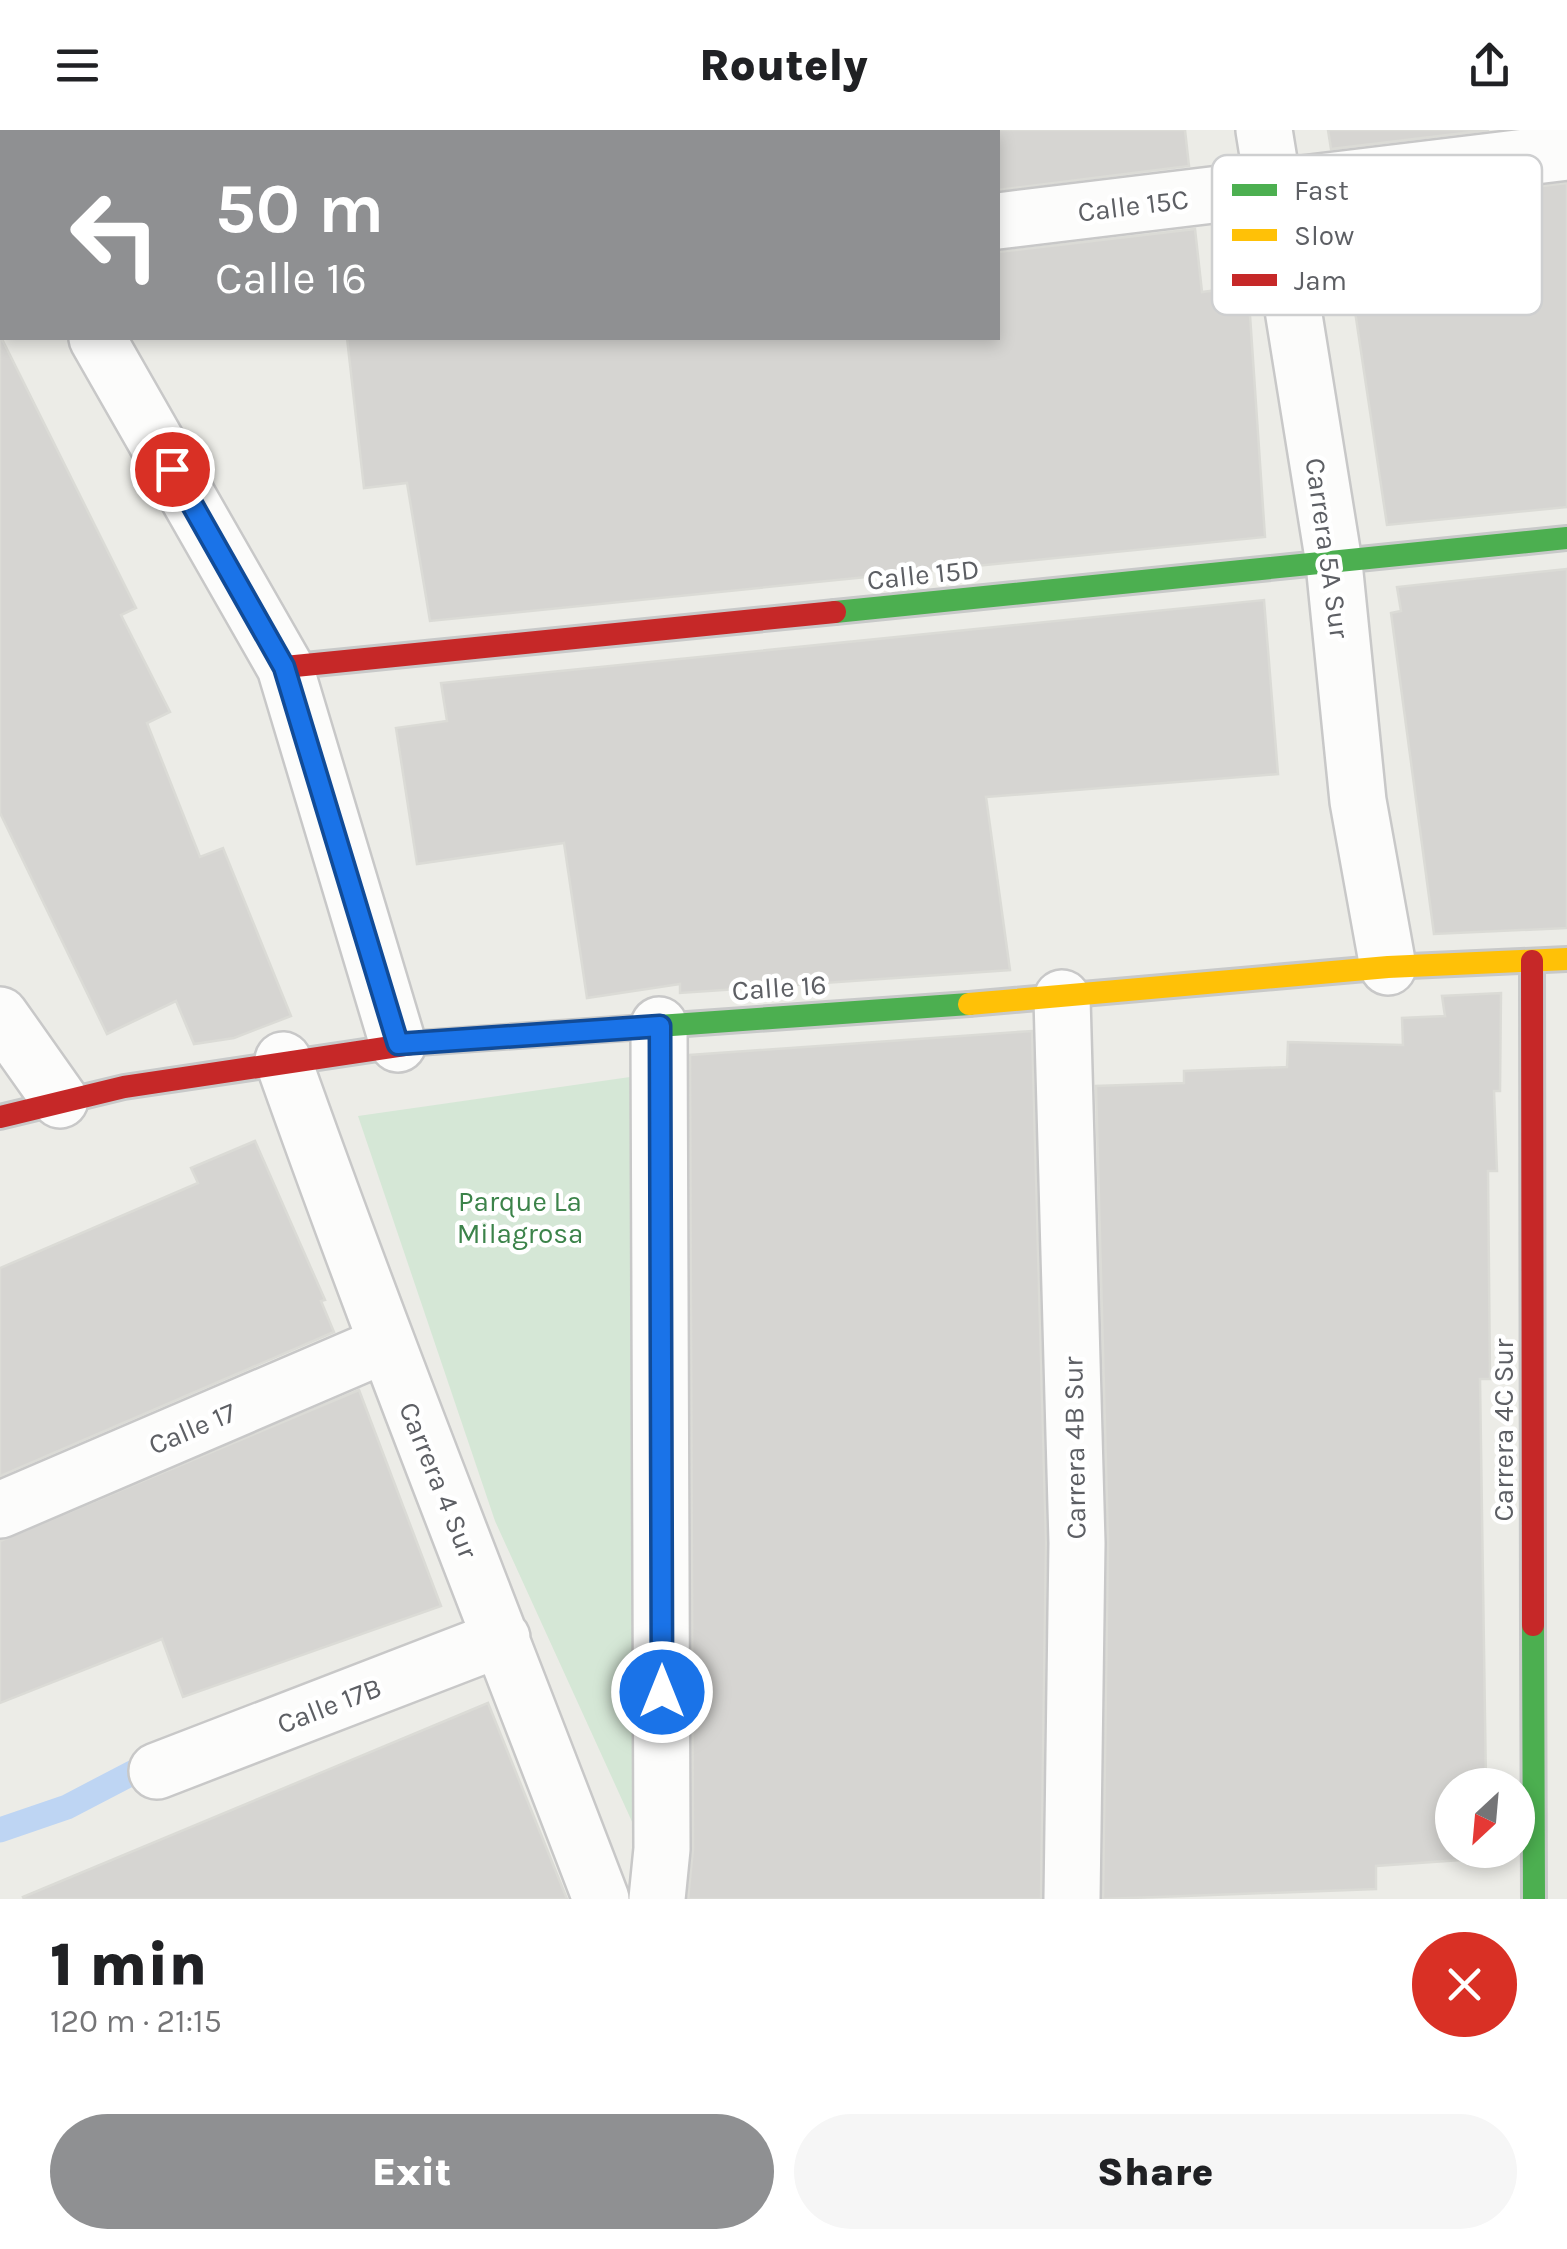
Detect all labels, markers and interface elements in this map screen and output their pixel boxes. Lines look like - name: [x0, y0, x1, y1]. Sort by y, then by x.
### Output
- icon: menu: [50, 38, 105, 93]
- icon: share: [1462, 38, 1517, 93]
- text: Routely: [699, 39, 868, 91]
- legend: [1212, 155, 1542, 315]
- text: 50 m: [215, 168, 384, 250]
- icon: left: [50, 170, 180, 300]
- text: Fast: [1294, 174, 1349, 207]
- street label: Calle 15C: [1076, 182, 1190, 229]
- text: Slow: [1294, 219, 1354, 252]
- text: Calle 16: [215, 252, 367, 304]
- text: Jam: [1294, 264, 1347, 297]
- pin: [130, 427, 215, 512]
- icon: arrive: [145, 442, 200, 497]
- street label: Carrera 5A Sur: [1299, 456, 1357, 641]
- street label: Calle 15D: [865, 552, 981, 597]
- street label: Calle 16: [731, 968, 827, 1007]
- park label: Parque La Milagrosa: [457, 1185, 583, 1250]
- street label: Carrera 4C Sur: [1487, 1338, 1520, 1521]
- street label: Carrera 4B Sur: [1056, 1355, 1093, 1540]
- street label: Calle 17: [144, 1395, 241, 1462]
- street label: Carrera 4 Sur: [392, 1397, 485, 1564]
- position arrow: [610, 1640, 714, 1744]
- street label: Calle 17B: [272, 1671, 386, 1740]
- north arrow: [1435, 1768, 1535, 1868]
- map controls: [1435, 1768, 1535, 1868]
- text: 1 min: [50, 1930, 207, 2000]
- button: close: [1412, 1932, 1517, 2037]
- text: 120 m · 21:15: [50, 2003, 222, 2040]
- button: Exit: [50, 2114, 774, 2229]
- button: Share: [794, 2114, 1517, 2229]

